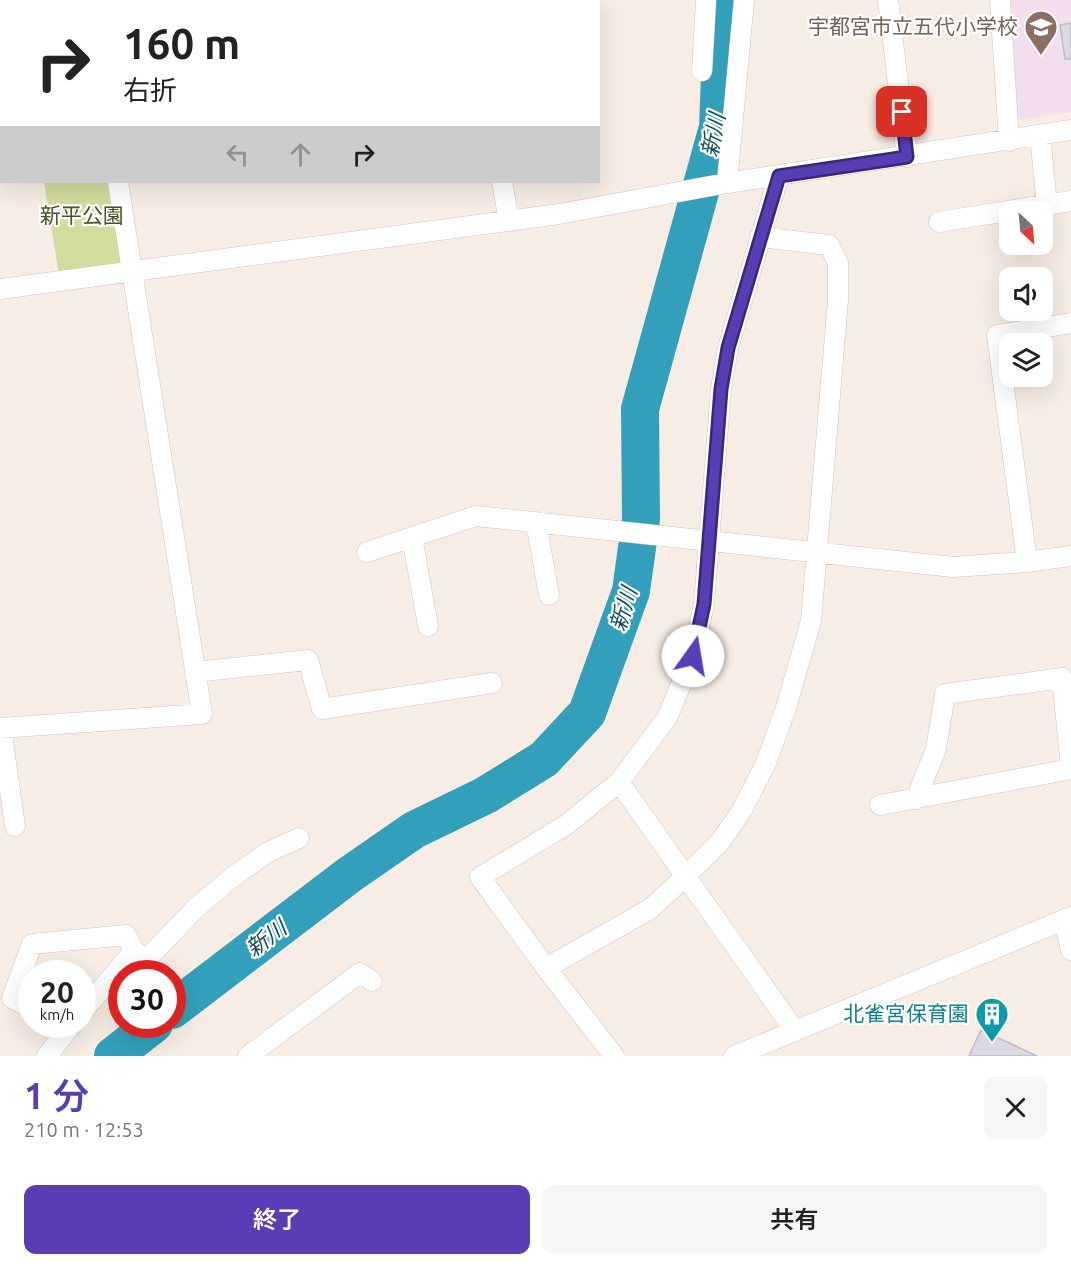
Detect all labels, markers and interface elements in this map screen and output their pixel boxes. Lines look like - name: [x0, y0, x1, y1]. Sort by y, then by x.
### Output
- school or university icon: 宇都宮市立五代小学校: [1023, 9, 1059, 56]
- place label: 宇都宮市立五代小学校: [808, 14, 1018, 38]
- text: 160 m: [123, 20, 240, 67]
- icon: right: [24, 24, 102, 102]
- text: 右折: [123, 75, 177, 105]
- pin: [876, 86, 927, 137]
- icon: arrive: [885, 95, 918, 128]
- water label: 新川: [696, 109, 729, 159]
- icon: left: [221, 138, 254, 171]
- icon: ahead: [284, 138, 317, 171]
- icon: right: [347, 138, 380, 171]
- north arrow: [999, 201, 1053, 255]
- map controls: [999, 201, 1053, 387]
- park label: 新平公園: [40, 203, 124, 227]
- button: sound: [999, 267, 1053, 321]
- button: layers: [999, 333, 1053, 387]
- water label: 新川: [604, 582, 641, 634]
- position arrow: [661, 624, 725, 688]
- water label: 新川: [241, 913, 292, 961]
- speed limit sign: 30: [108, 960, 186, 1038]
- text: 20: [40, 975, 74, 1009]
- building icon: 北雀宮保育園: [974, 996, 1010, 1043]
- place label: 北雀宮保育園: [843, 1001, 969, 1025]
- text: km/h: [40, 1006, 74, 1023]
- text: 1 分: [24, 1075, 89, 1116]
- button: close: [984, 1076, 1047, 1139]
- text: 210 m · 12:53: [24, 1118, 144, 1141]
- button: 終了: [24, 1185, 530, 1254]
- button: 共有: [542, 1185, 1047, 1254]

